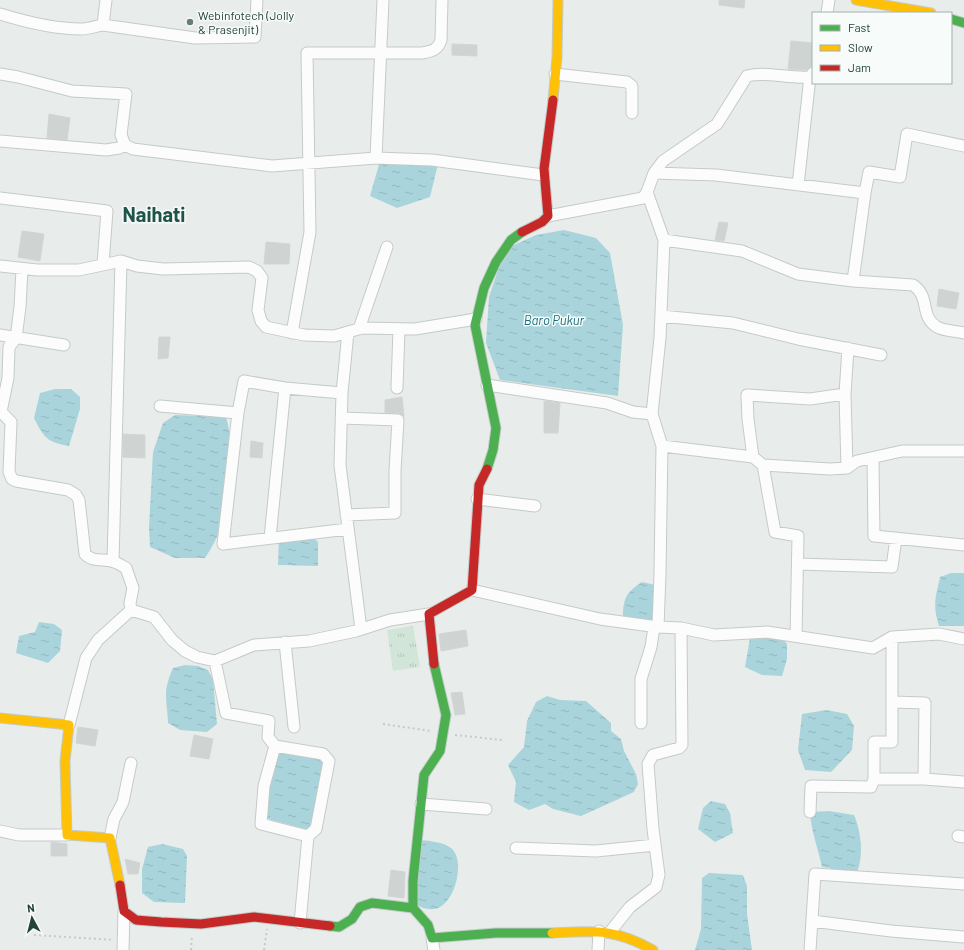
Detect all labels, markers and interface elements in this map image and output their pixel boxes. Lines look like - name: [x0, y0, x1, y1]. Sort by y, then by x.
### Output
- place label: Webinfotech (Jolly & Prasenjit): [198, 8, 294, 36]
- legend: [812, 12, 952, 84]
- marker: Webinfotech (Jolly & Prasenjit): [185, 17, 195, 27]
- text: Fast: [848, 20, 871, 34]
- text: Slow: [848, 40, 873, 54]
- text: Jam: [848, 60, 871, 74]
- district label: Naihati: [123, 202, 185, 226]
- water label: Baro Pukur: [524, 312, 585, 328]
- north arrow: [12, 898, 52, 938]
- text: N: [26, 901, 35, 914]

